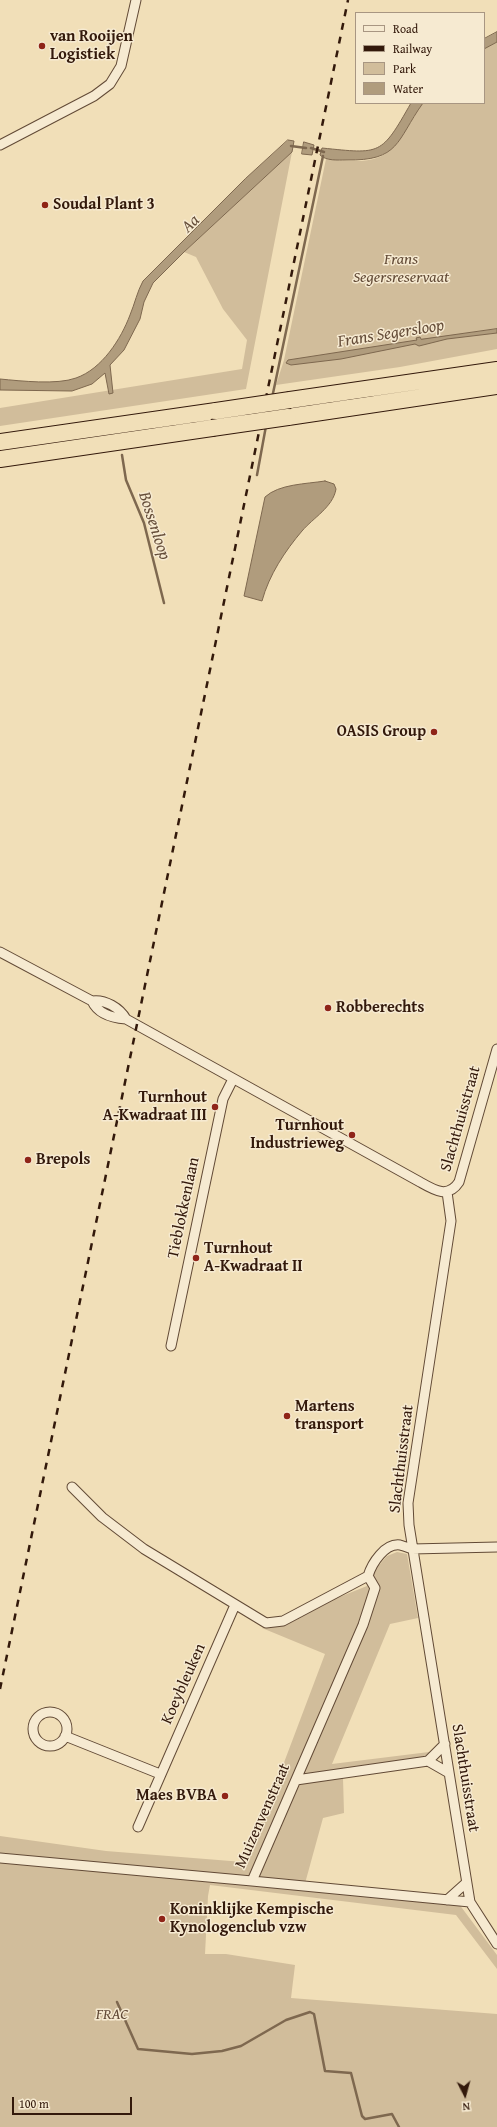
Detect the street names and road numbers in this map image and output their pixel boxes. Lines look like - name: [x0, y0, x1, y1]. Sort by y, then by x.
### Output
- street label: Slachthuisstraat: [437, 1064, 485, 1174]
- street label: Tieblokkenlaan: [164, 1156, 204, 1260]
- street label: Slachthuisstraat: [386, 1404, 418, 1514]
- street label: Koeybleuken: [158, 1641, 210, 1727]
- street label: Slachthuisstraat: [447, 1723, 483, 1833]
- street label: Muizenvenstraat: [231, 1760, 295, 1872]

